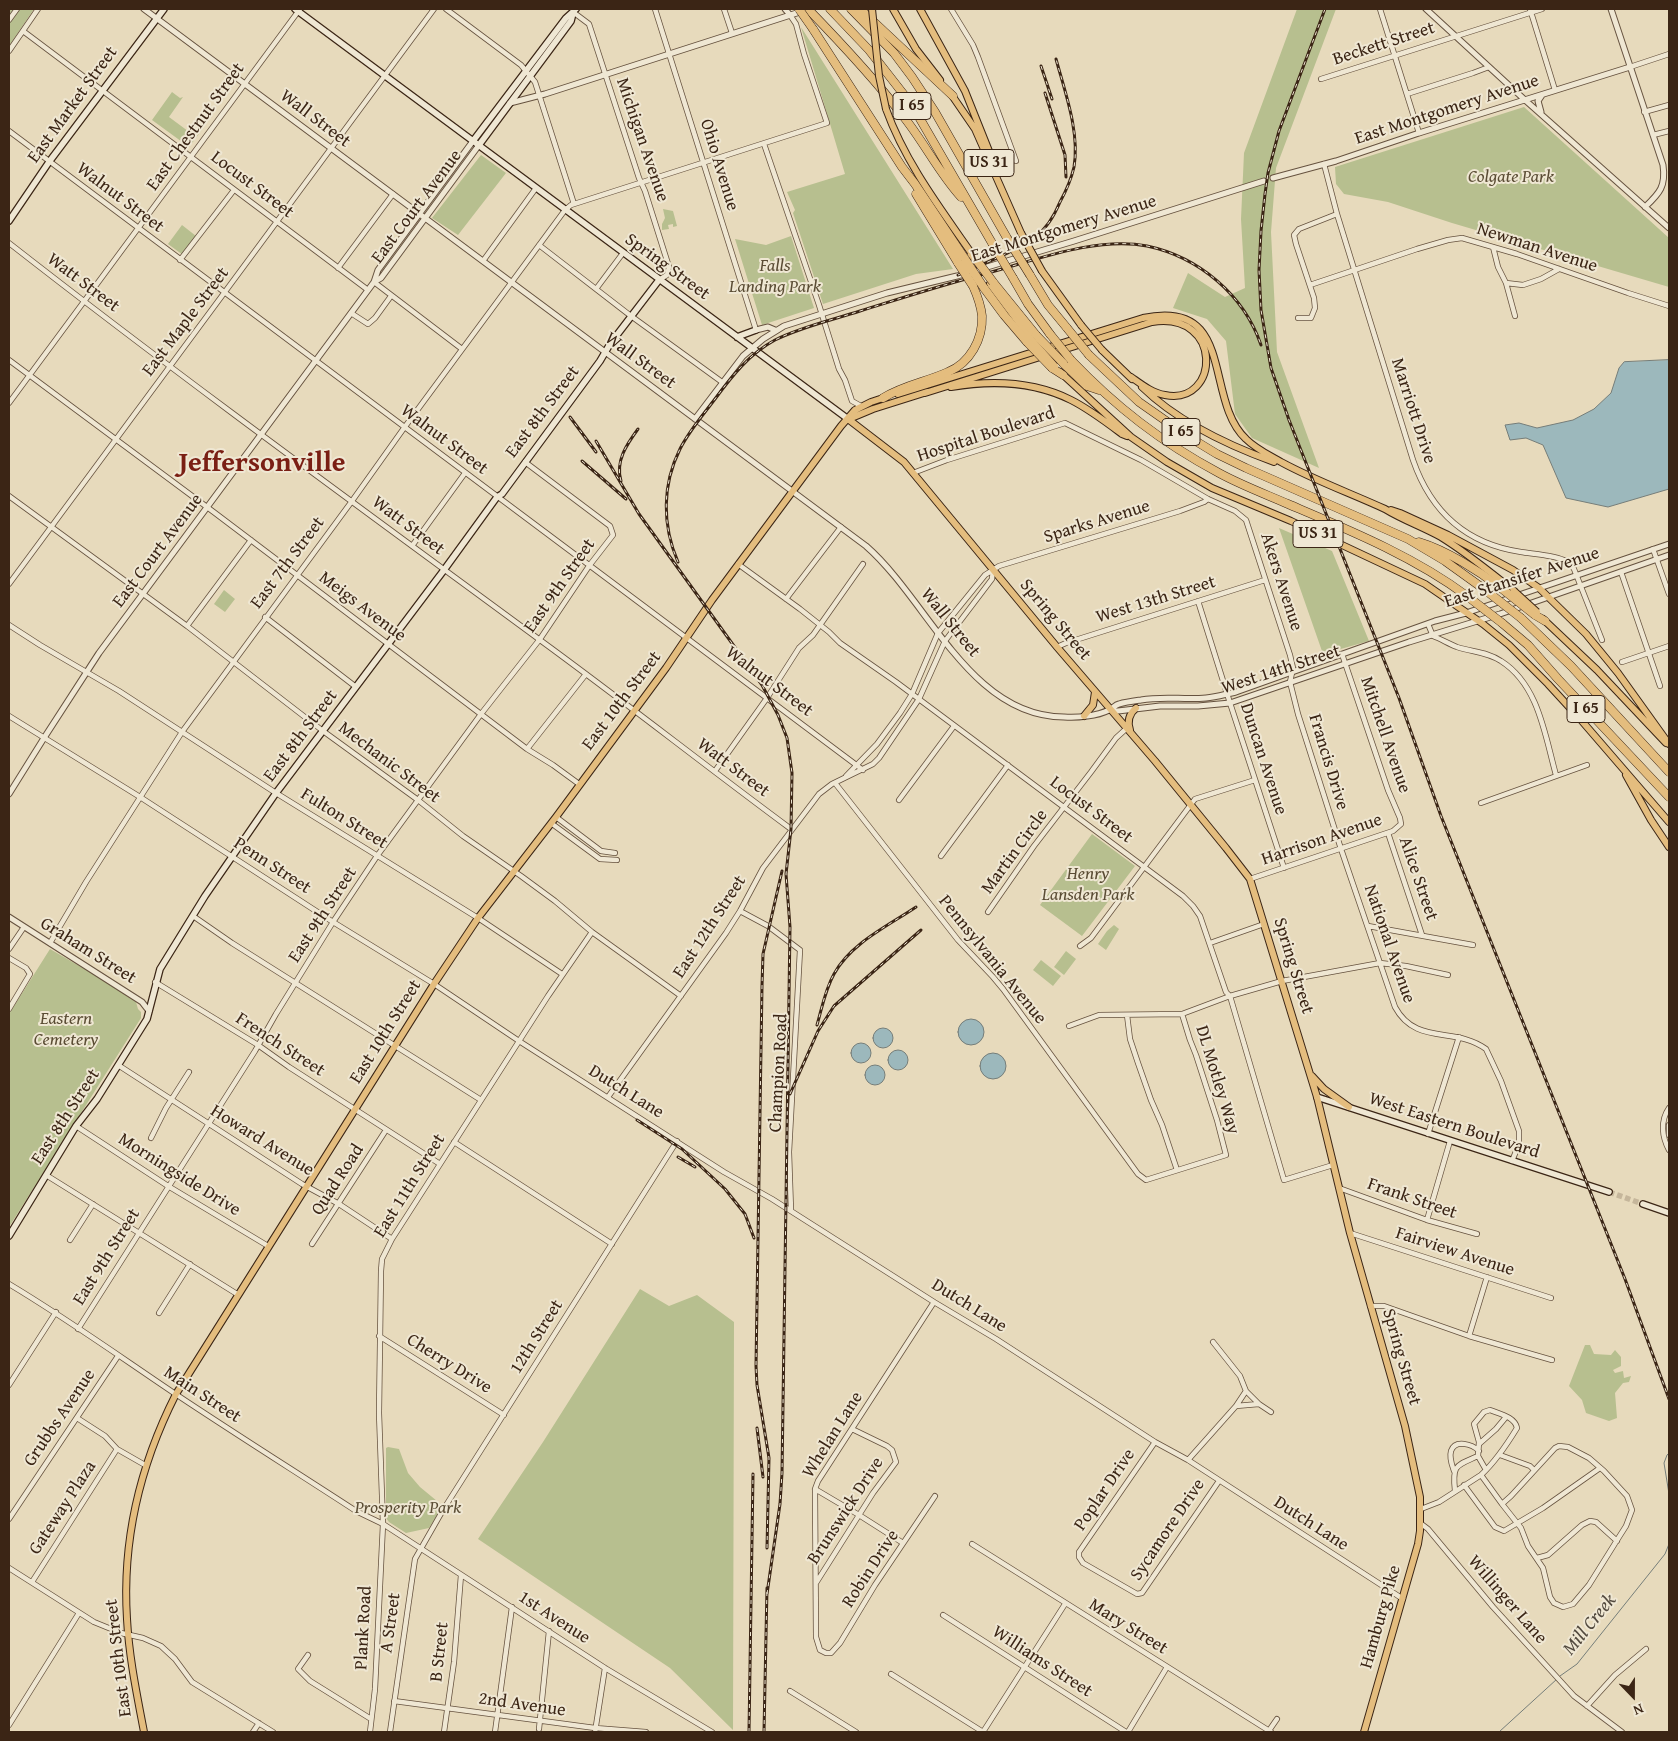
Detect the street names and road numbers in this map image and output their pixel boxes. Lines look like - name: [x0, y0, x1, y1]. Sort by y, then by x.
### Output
- street label: Beckett Street: [1330, 17, 1438, 71]
- street label: East Market Street: [23, 42, 123, 168]
- street label: East Chestnut Street: [142, 59, 250, 195]
- street label: East Montgomery Avenue: [1352, 70, 1542, 150]
- street label: Michigan Avenue: [611, 75, 673, 205]
- street label: Wall Street: [275, 85, 355, 153]
- road number: I 65: [893, 92, 931, 120]
- street label: Ohio Avenue: [695, 117, 743, 213]
- street label: East Court Avenue: [367, 146, 467, 268]
- street label: Locust Street: [206, 147, 298, 223]
- road number: US 31: [964, 150, 1014, 177]
- street label: Walnut Street: [72, 158, 168, 238]
- street label: East Montgomery Avenue: [969, 191, 1159, 267]
- street label: Newman Avenue: [1474, 218, 1600, 278]
- street label: Spring Street: [620, 229, 714, 305]
- street label: Watt Street: [42, 249, 124, 317]
- street label: East Maple Street: [138, 263, 234, 381]
- street label: Wall Street: [600, 328, 680, 394]
- street label: Marriott Drive: [1386, 356, 1440, 466]
- street label: East 8th Street: [501, 362, 585, 462]
- street label: Walnut Street: [396, 400, 492, 480]
- street label: Hospital Boulevard: [914, 403, 1058, 467]
- road number: I 65: [1162, 418, 1200, 446]
- street label: East Court Avenue: [108, 490, 208, 612]
- street label: Watt Street: [367, 492, 449, 560]
- street label: Sparks Avenue: [1041, 496, 1153, 548]
- street label: East 7th Street: [246, 513, 330, 613]
- road number: US 31: [1293, 520, 1343, 548]
- street label: Akers Avenue: [1255, 530, 1307, 634]
- street label: East 9th Street: [520, 535, 600, 637]
- street label: East Stansifer Avenue: [1442, 543, 1602, 613]
- street label: Meigs Avenue: [314, 567, 410, 647]
- street label: West 13th Street: [1094, 572, 1218, 628]
- street label: Spring Street: [1015, 575, 1095, 665]
- street label: Wall Street: [916, 584, 984, 662]
- street label: West 14th Street: [1219, 641, 1343, 699]
- street label: Walnut Street: [721, 642, 817, 722]
- street label: East 10th Street: [578, 647, 666, 755]
- street label: Mitchell Avenue: [1355, 674, 1415, 796]
- street label: East 8th Street: [259, 686, 343, 786]
- road number: I 65: [1567, 696, 1605, 722]
- street label: Duncan Avenue: [1235, 700, 1291, 818]
- street label: Francis Drive: [1303, 711, 1353, 813]
- street label: Mechanic Street: [334, 718, 444, 808]
- street label: Watt Street: [692, 734, 774, 802]
- street label: Locust Street: [1045, 772, 1137, 848]
- street label: Fulton Street: [296, 784, 392, 854]
- street label: Martin Circle: [977, 805, 1053, 899]
- street label: Harrison Avenue: [1259, 809, 1385, 871]
- street label: Penn Street: [229, 833, 315, 899]
- street label: Alice Street: [1394, 834, 1442, 924]
- street label: East 9th Street: [284, 863, 362, 967]
- street label: East 12th Street: [669, 871, 751, 983]
- street label: National Avenue: [1359, 882, 1419, 1006]
- street label: Pennsylvania Avenue: [933, 891, 1051, 1029]
- street label: Graham Street: [36, 913, 140, 989]
- street label: Spring Street: [1268, 915, 1318, 1017]
- street label: East 10th Street: [345, 976, 427, 1088]
- street label: French Street: [231, 1008, 329, 1082]
- street label: Champion Road: [765, 1013, 793, 1133]
- street label: DL Motley Way: [1190, 1023, 1244, 1137]
- street label: Dutch Lane: [584, 1060, 668, 1124]
- street label: East 8th Street: [27, 1065, 105, 1169]
- street label: West Eastern Boulevard: [1366, 1088, 1542, 1164]
- street label: Howard Avenue: [206, 1101, 318, 1181]
- street label: Morningside Drive: [114, 1129, 244, 1221]
- street label: East 11th Street: [369, 1130, 451, 1242]
- street label: Quad Road: [307, 1140, 369, 1220]
- street label: Frank Street: [1364, 1174, 1460, 1224]
- street label: East 9th Street: [69, 1205, 145, 1309]
- street label: Fairview Avenue: [1393, 1223, 1517, 1281]
- street label: Dutch Lane: [927, 1274, 1011, 1338]
- street label: 12th Street: [506, 1296, 568, 1378]
- street label: Spring Street: [1377, 1306, 1425, 1408]
- street label: Cherry Drive: [402, 1329, 496, 1399]
- street label: Main Street: [159, 1362, 245, 1428]
- street label: Grubbs Avenue: [20, 1365, 100, 1471]
- street label: Whelan Lane: [798, 1388, 868, 1482]
- street label: Poplar Drive: [1070, 1445, 1140, 1535]
- street label: Brunswick Drive: [803, 1453, 889, 1569]
- street label: Gateway Plaza: [25, 1457, 101, 1559]
- street label: Sycamore Drive: [1126, 1475, 1210, 1585]
- street label: Dutch Lane: [1270, 1492, 1352, 1556]
- street label: Robin Drive: [838, 1526, 904, 1612]
- street label: Willinger Lane: [1463, 1551, 1551, 1649]
- street label: Hamburg Pike: [1356, 1563, 1406, 1671]
- street label: Plank Road: [351, 1585, 377, 1671]
- street label: 1st Avenue: [514, 1587, 594, 1649]
- street label: A Street: [376, 1592, 406, 1654]
- street label: Mary Street: [1084, 1594, 1172, 1660]
- street label: East 10th Street: [101, 1598, 137, 1718]
- street label: B Street: [426, 1621, 454, 1683]
- street label: Williams Street: [988, 1622, 1096, 1702]
- street label: 2nd Avenue: [477, 1688, 567, 1722]

